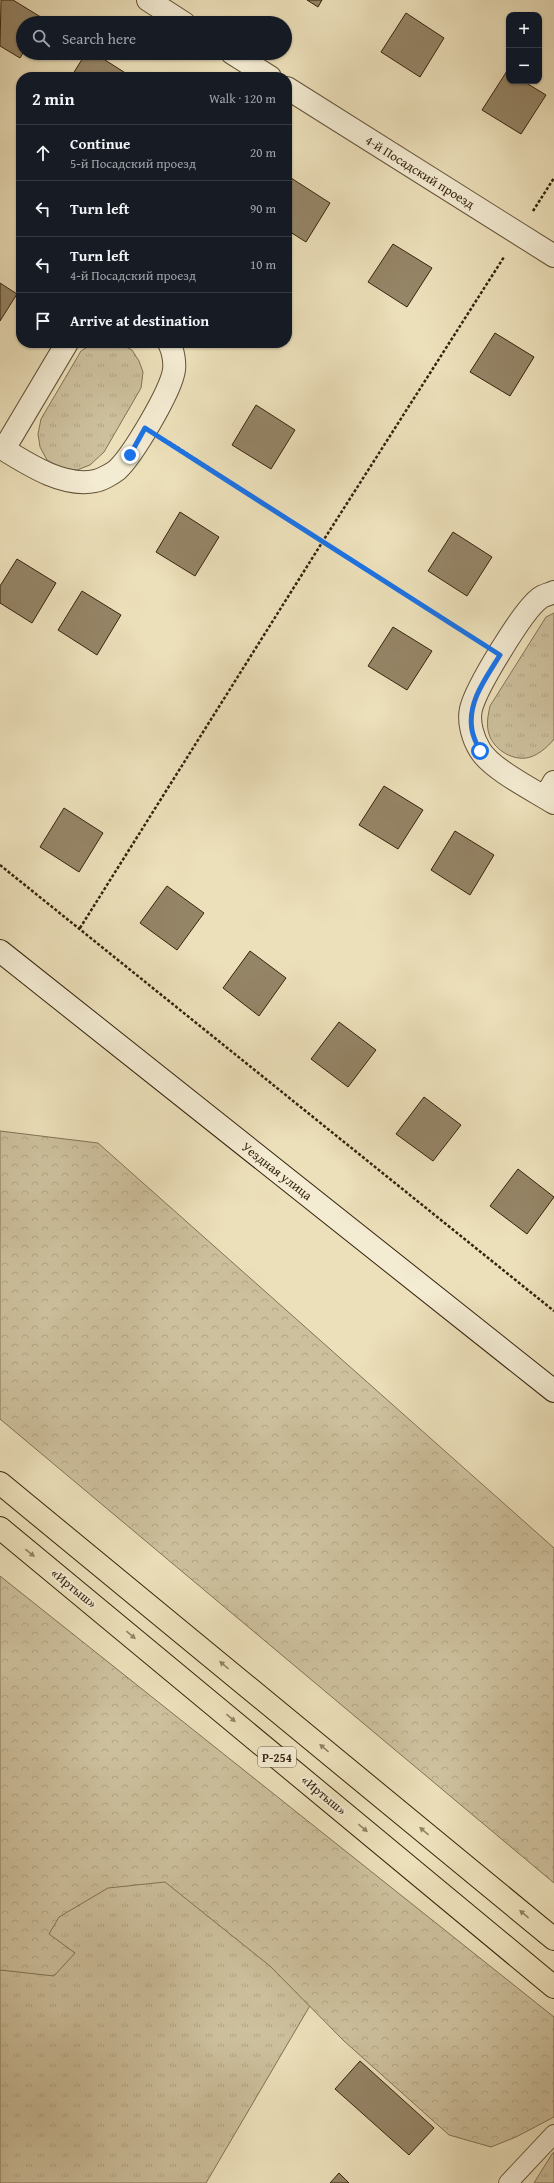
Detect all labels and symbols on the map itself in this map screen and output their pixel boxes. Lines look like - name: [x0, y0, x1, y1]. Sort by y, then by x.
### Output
- street label: 4-й Посадский проезд: [362, 131, 478, 213]
- route end: [121, 446, 139, 464]
- route start: [471, 742, 489, 760]
- street label: Уездная улица: [238, 1137, 317, 1205]
- one-way arrow: [25, 1548, 36, 1557]
- street label: «Иртыш»: [47, 1564, 101, 1612]
- one-way arrow: [125, 1631, 136, 1640]
- one-way arrow: [218, 1661, 229, 1670]
- one-way arrow: [225, 1714, 236, 1723]
- one-way arrow: [318, 1744, 329, 1753]
- road number: Р-254: [258, 1747, 296, 1767]
- street label: «Иртыш»: [297, 1770, 351, 1820]
- one-way arrow: [358, 1824, 368, 1833]
- one-way arrow: [418, 1827, 429, 1836]
- one-way arrow: [519, 1910, 529, 1919]

